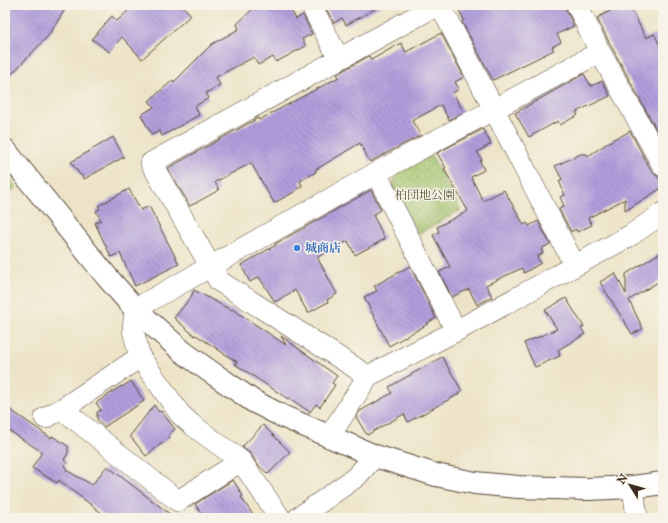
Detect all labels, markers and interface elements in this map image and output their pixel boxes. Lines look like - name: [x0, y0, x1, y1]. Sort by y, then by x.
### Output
- park label: 柏団地公園: [395, 188, 455, 202]
- place label: 城商店: [305, 241, 341, 255]
- marker: 城商店: [292, 243, 302, 253]
- north arrow: [610, 465, 650, 505]
- text: N: [614, 471, 631, 487]

